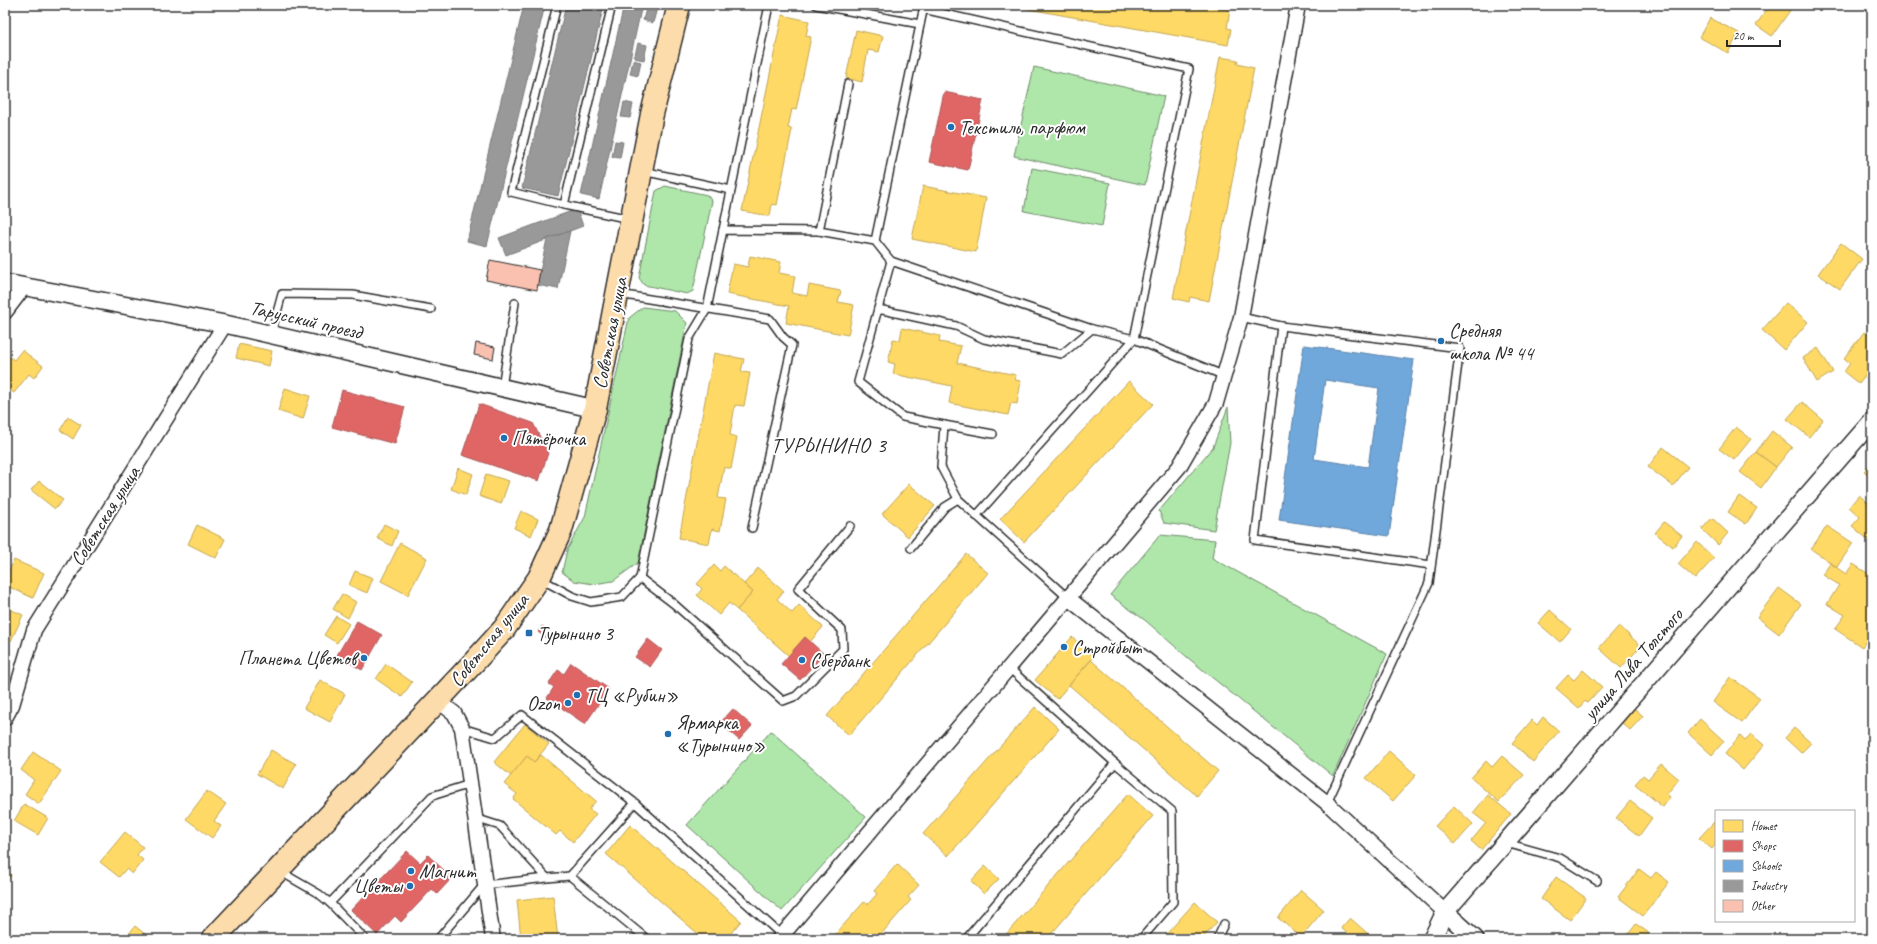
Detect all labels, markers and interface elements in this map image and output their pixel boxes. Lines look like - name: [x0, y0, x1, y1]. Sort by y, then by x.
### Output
- scale bar: [1727, 22, 1780, 48]
- text: 20 m: [1733, 28, 1755, 44]
- place label: Текстиль, парфюм: [959, 115, 1087, 140]
- marker: Текстиль, парфюм: [946, 122, 956, 132]
- street label: Советская улица: [587, 274, 633, 391]
- street label: Тарусский проезд: [248, 295, 366, 345]
- place label: Средняя школа № 44: [1449, 318, 1535, 366]
- marker: Средняя школа № 44: [1436, 336, 1446, 346]
- place label: Пятёрочка: [512, 426, 587, 451]
- district label: ТУРЫНИНО 3: [771, 432, 888, 458]
- marker: Пятёрочка: [499, 433, 509, 443]
- street label: Советская улица: [65, 460, 146, 570]
- street label: Советская улица: [444, 587, 535, 692]
- street label: улица Льва Толстого: [1577, 602, 1689, 726]
- place label: Турынино 3: [537, 621, 615, 646]
- marker: Турынино 3: [524, 628, 534, 638]
- place label: Стройбыт: [1072, 635, 1143, 660]
- marker: Стройбыт: [1059, 642, 1069, 652]
- place label: Планета Цветов: [239, 646, 360, 671]
- place label: Сбербанк: [810, 648, 871, 673]
- marker: Планета Цветов: [359, 653, 369, 663]
- marker: Сбербанк: [797, 655, 807, 665]
- place label: ТЦ «Рубин»: [585, 683, 679, 708]
- marker: ТЦ «Рубин»: [572, 690, 582, 700]
- place label: Ozon: [527, 691, 561, 716]
- marker: Ozon: [563, 698, 573, 708]
- place label: Ярмарка «Турынино»: [676, 710, 765, 758]
- marker: Ярмарка «Турынино»: [663, 729, 673, 739]
- legend: [1715, 810, 1855, 922]
- text: Homes: [1751, 818, 1778, 834]
- text: Shops: [1751, 838, 1776, 854]
- text: Schools: [1751, 858, 1783, 874]
- place label: Магнит: [419, 859, 477, 884]
- marker: Магнит: [406, 866, 416, 876]
- place label: Цветы: [354, 874, 403, 899]
- text: Industry: [1751, 878, 1788, 894]
- marker: Цветы: [405, 881, 415, 891]
- text: Other: [1751, 898, 1777, 914]

